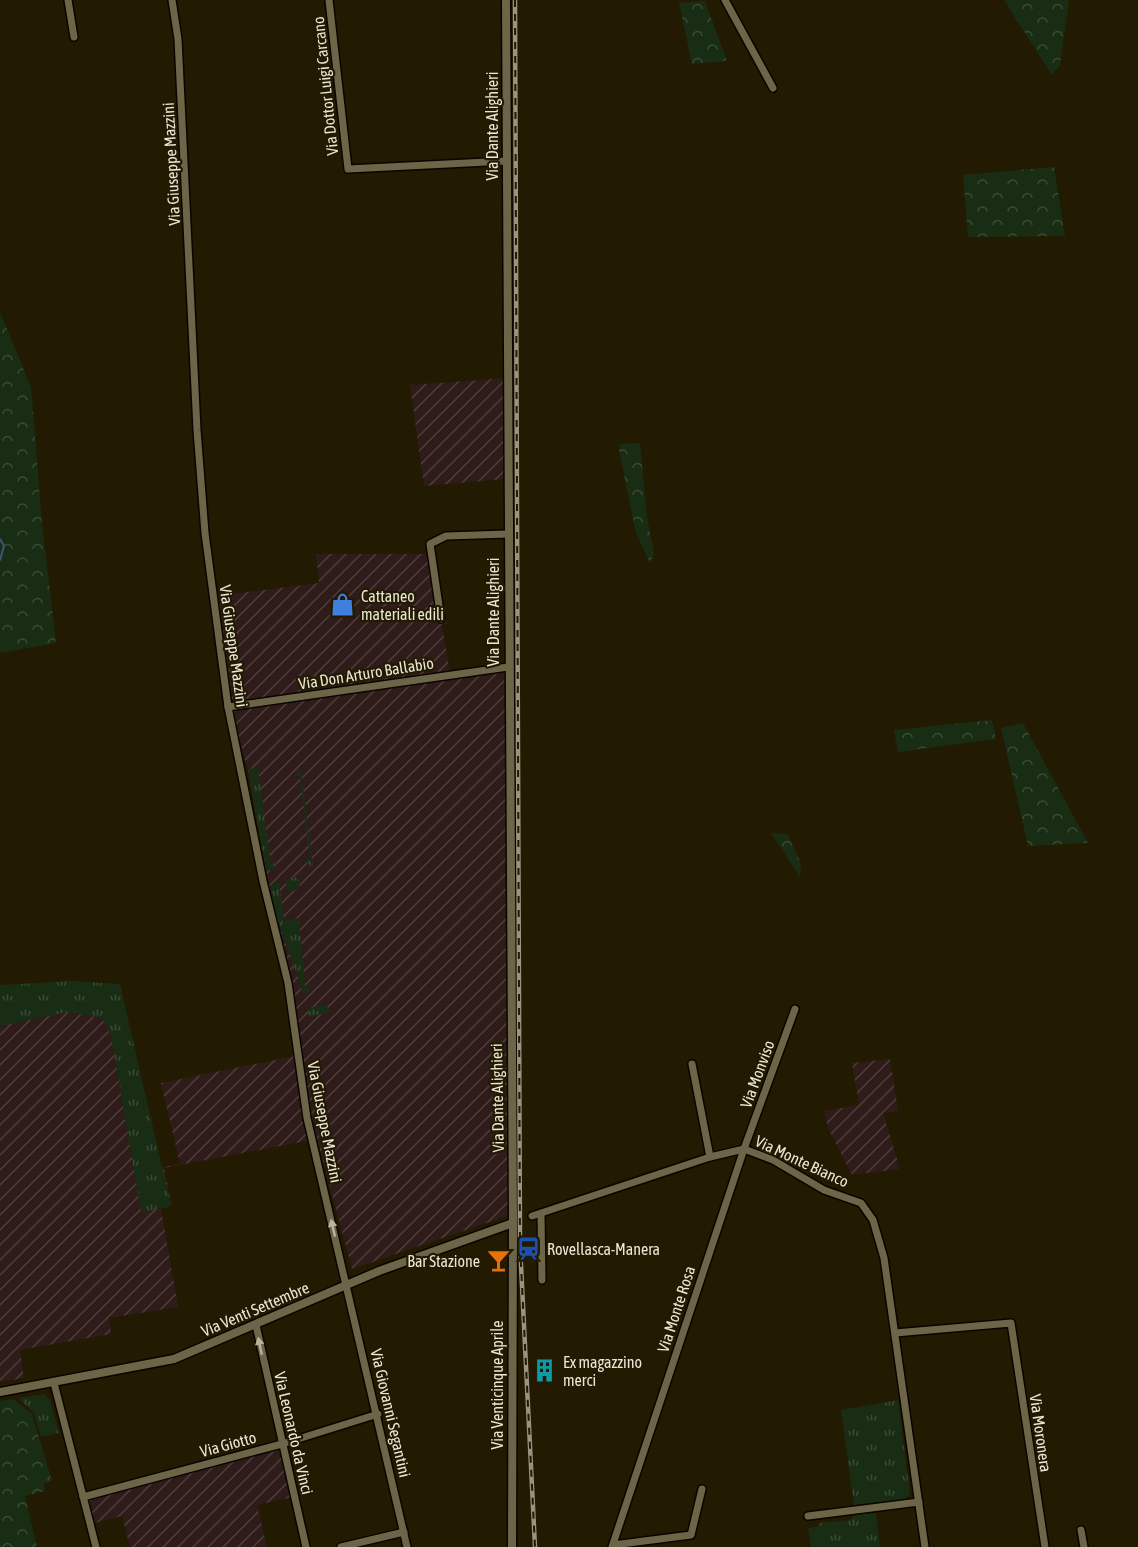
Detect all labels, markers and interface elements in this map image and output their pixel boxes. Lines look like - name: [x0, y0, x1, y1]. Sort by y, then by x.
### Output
- street label: Via Dottor Luigi Carcano: [309, 16, 342, 156]
- street label: Via Dante Alighieri: [483, 72, 502, 180]
- street label: Via Giuseppe Mazzini: [159, 102, 184, 226]
- street label: Via Dante Alighieri: [484, 558, 503, 666]
- street label: Via Giuseppe Mazzini: [216, 584, 251, 708]
- place label: Cattaneo materiali edili: [361, 587, 444, 623]
- shop icon: Cattaneo materiali edili: [330, 592, 356, 618]
- street label: Via Don Arturo Ballabio: [297, 653, 435, 693]
- street label: Via Monviso: [736, 1038, 778, 1110]
- street label: Via Dante Alighieri: [487, 1043, 508, 1153]
- street label: Via Giuseppe Mazzini: [303, 1060, 346, 1184]
- street label: Via Monte Bianco: [752, 1132, 852, 1190]
- one-way arrow: [328, 1219, 338, 1237]
- station icon: Rovellasca-Manera: [516, 1236, 542, 1262]
- place label: Rovellasca-Manera: [547, 1240, 660, 1258]
- bar icon: Bar Stazione: [485, 1248, 511, 1274]
- place label: Bar Stazione: [407, 1252, 480, 1270]
- street label: Via Monte Rosa: [654, 1264, 698, 1354]
- street label: Via Venti Settembre: [198, 1278, 312, 1340]
- street label: Via Venticinque Aprile: [488, 1320, 507, 1450]
- one-way arrow: [255, 1336, 265, 1355]
- street label: Via Giovanni Segantini: [366, 1347, 415, 1479]
- place label: Ex magazzino merci: [563, 1353, 642, 1389]
- building icon: Ex magazzino merci: [532, 1358, 558, 1384]
- street label: Via Leonardo da Vinci: [271, 1370, 317, 1496]
- street label: Via Moronera: [1027, 1393, 1055, 1473]
- street label: Via Giotto: [198, 1428, 258, 1460]

